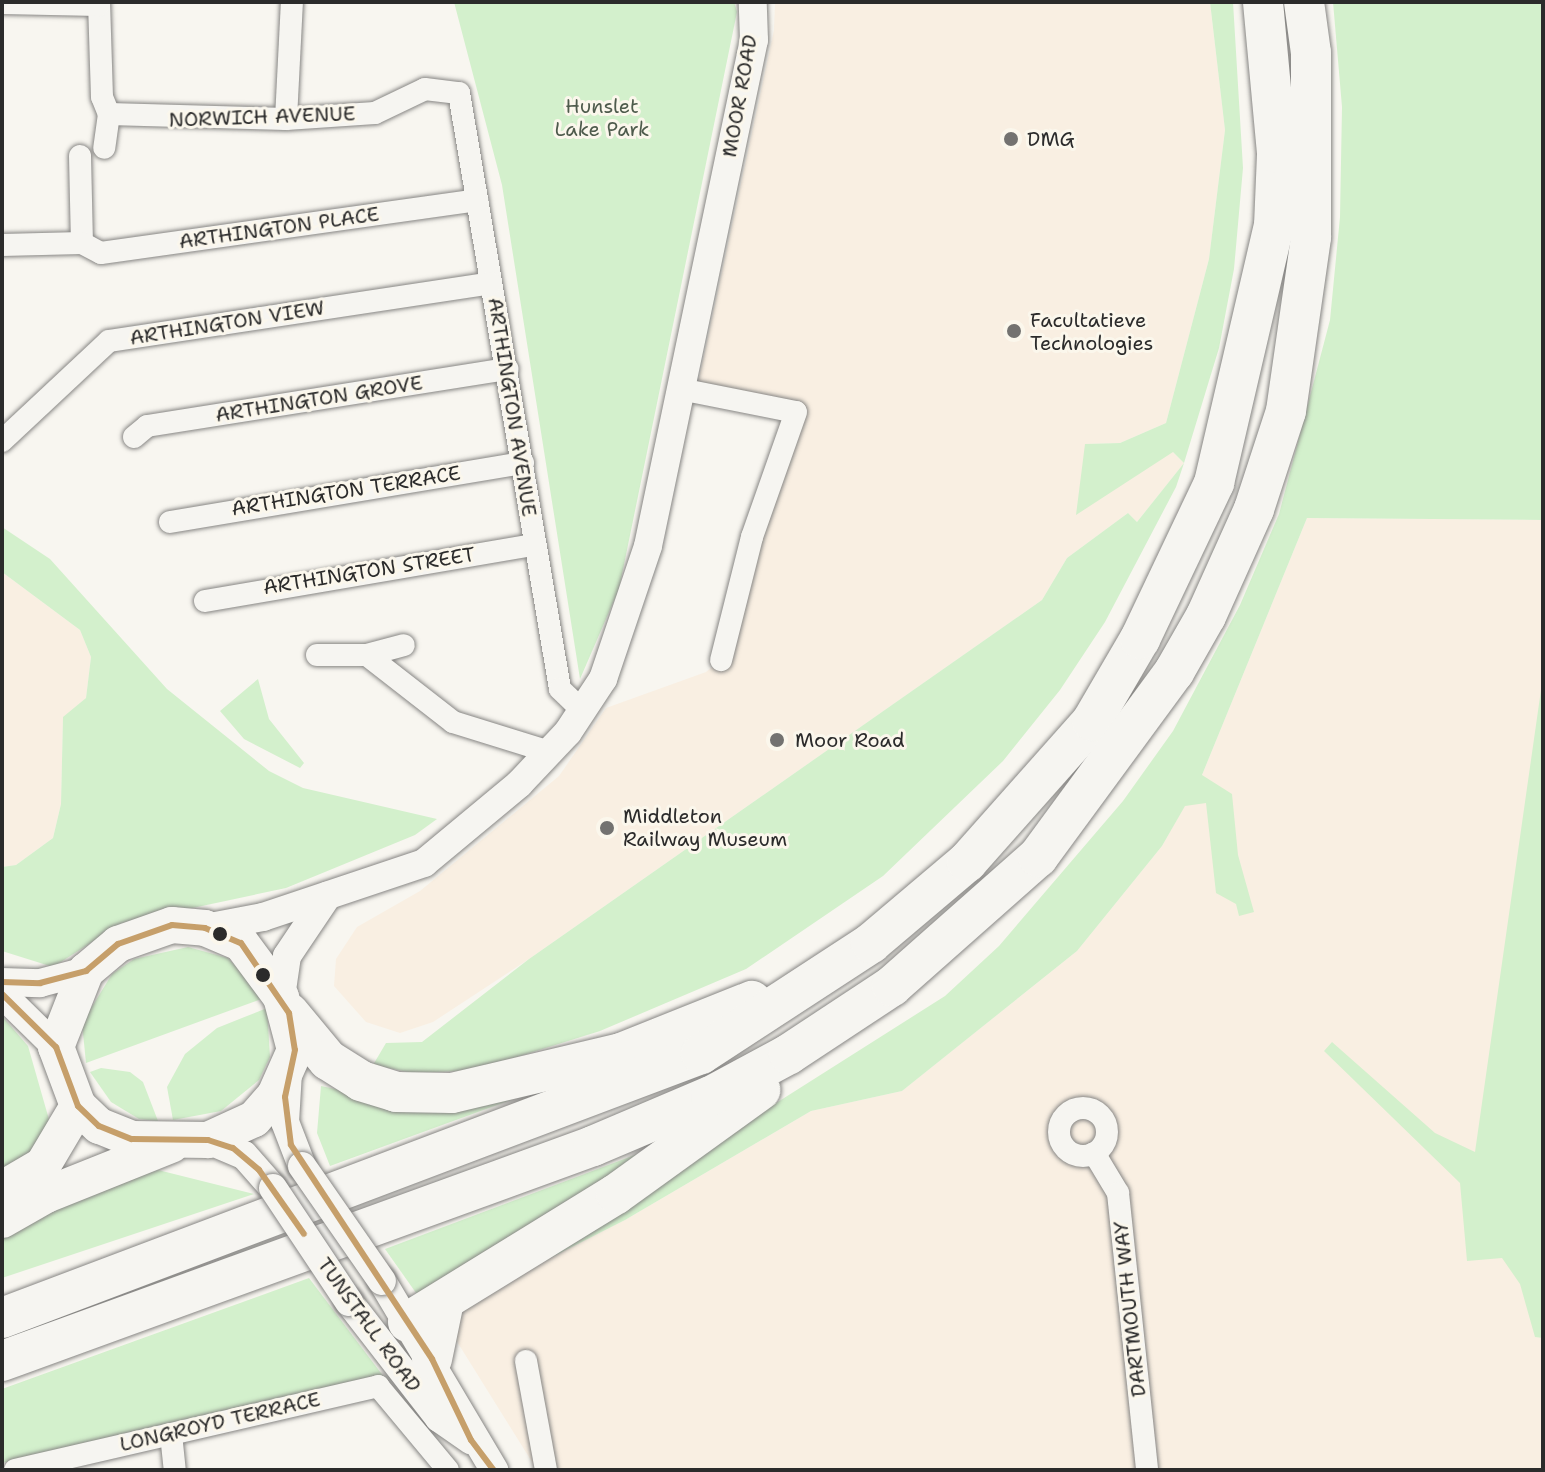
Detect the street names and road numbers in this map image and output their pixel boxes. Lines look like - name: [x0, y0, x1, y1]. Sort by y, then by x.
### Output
- street label: MOOR ROAD: [717, 33, 763, 159]
- street label: NORWICH AVENUE: [168, 102, 356, 132]
- street label: ARTHINGTON PLACE: [177, 202, 381, 254]
- street label: ARTHINGTON VIEW: [128, 296, 326, 350]
- street label: ARTHINGTON AVENUE: [483, 296, 541, 518]
- street label: ARTHINGTON GROVE: [214, 371, 424, 427]
- street label: ARTHINGTON TERRACE: [230, 461, 462, 521]
- street label: ARTHINGTON STREET: [261, 542, 477, 600]
- street label: DARTMOUTH WAY: [1109, 1220, 1151, 1398]
- street label: TUNSTALL ROAD: [312, 1253, 426, 1397]
- street label: LONGROYD TERRACE: [117, 1387, 323, 1457]

